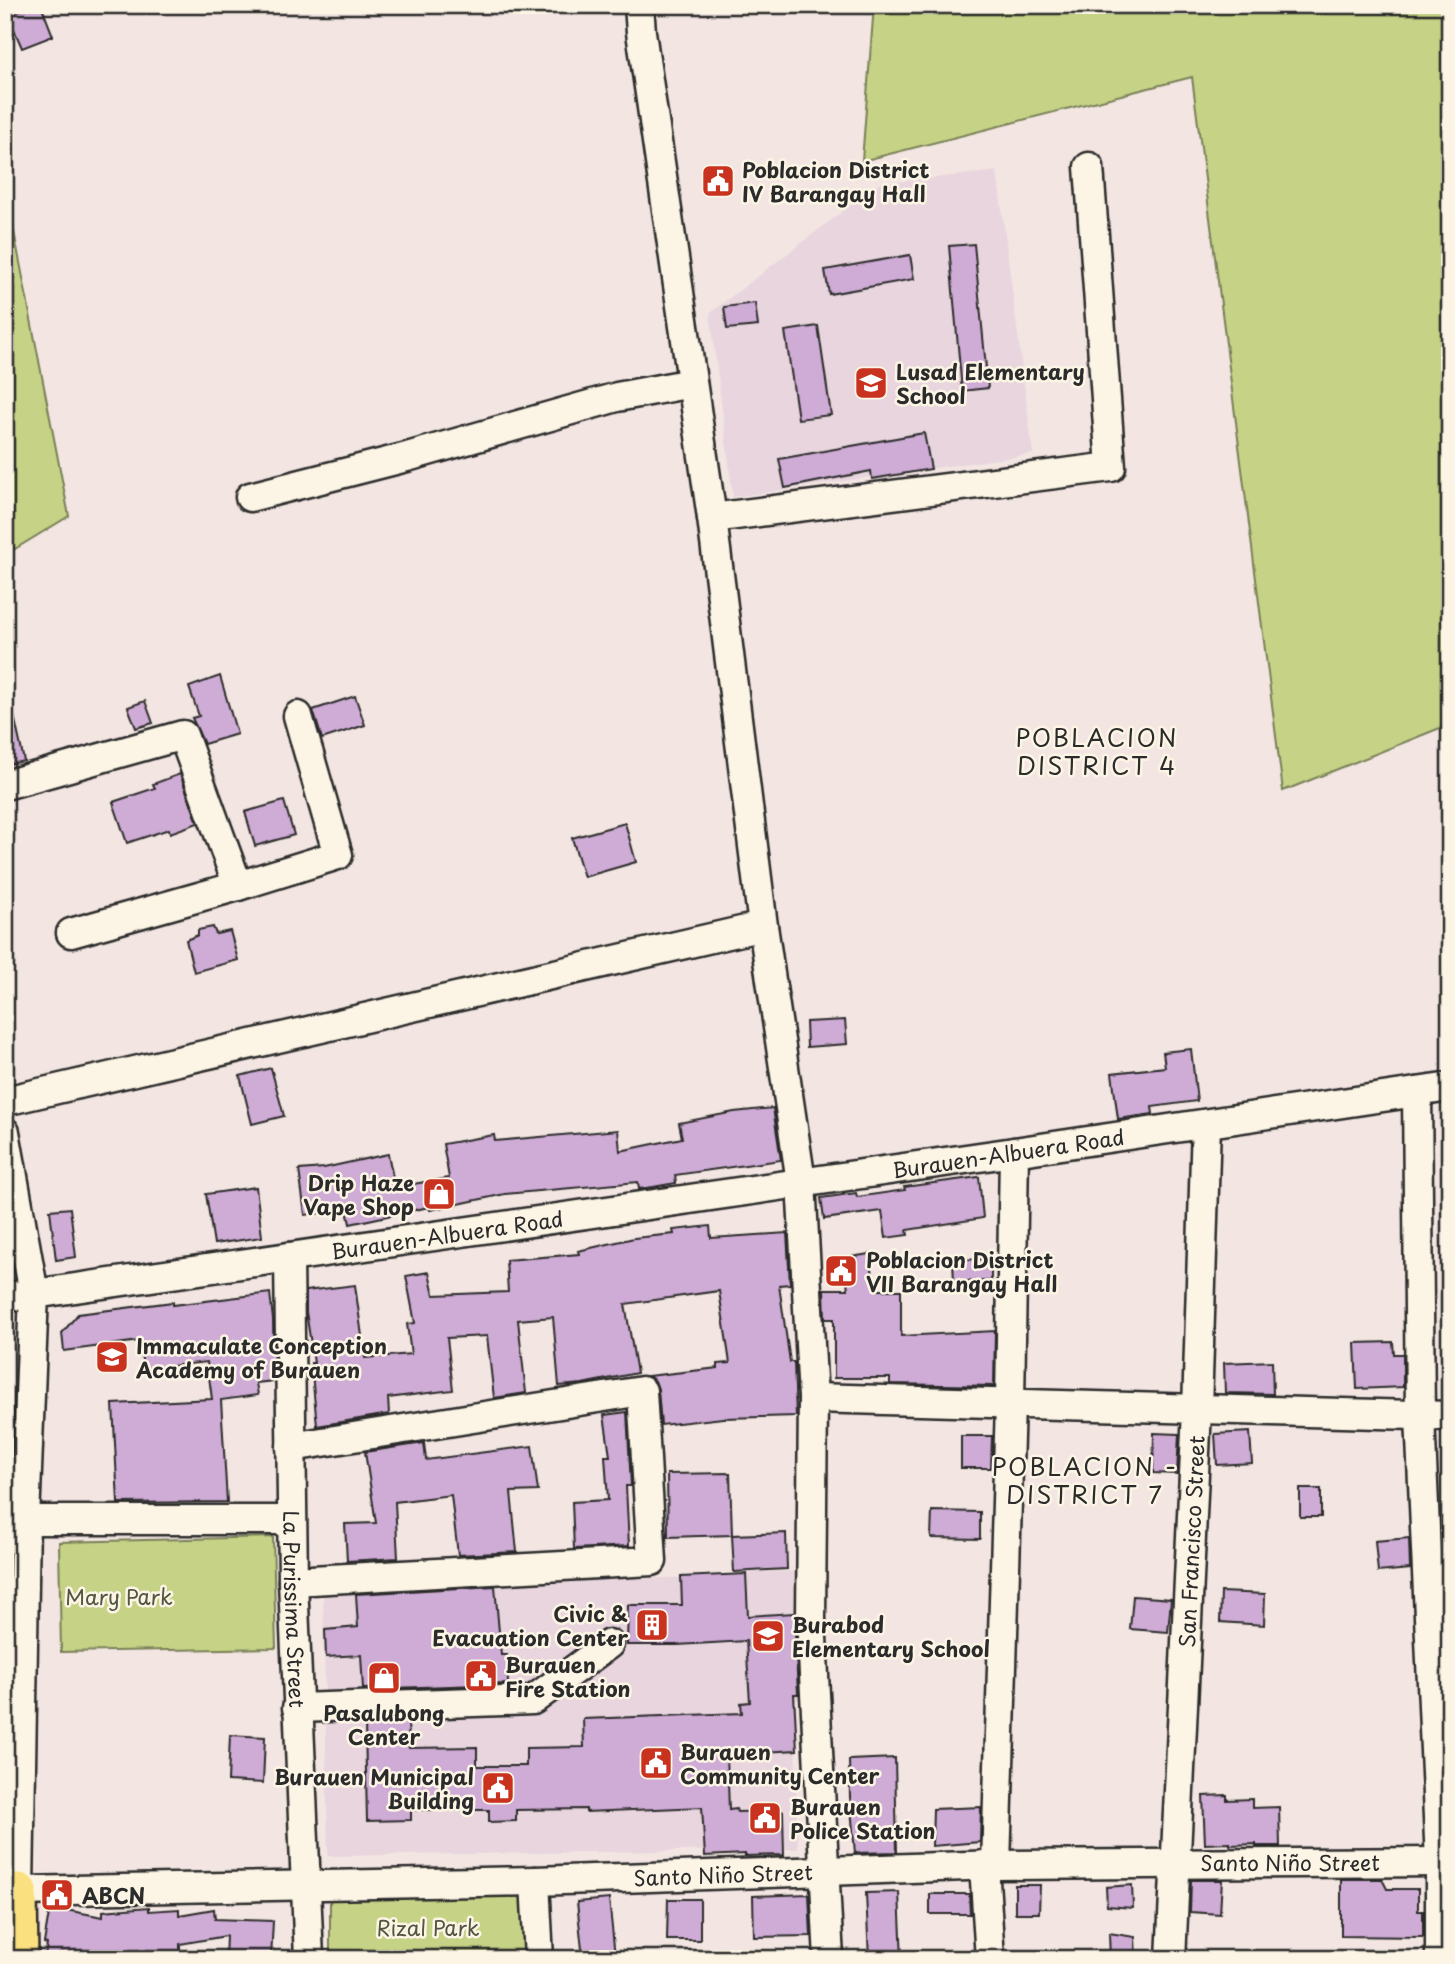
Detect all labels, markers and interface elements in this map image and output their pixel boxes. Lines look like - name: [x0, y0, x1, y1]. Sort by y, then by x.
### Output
- place label: Poblacion District IV Barangay Hall: [742, 153, 929, 209]
- public building icon: Poblacion District IV Barangay Hall: [699, 162, 737, 200]
- place label: Lusad Elementary School: [896, 355, 1085, 411]
- school or university icon: Lusad Elementary School: [852, 364, 890, 402]
- district label: POBLACION DISTRICT 4: [1015, 719, 1179, 783]
- street label: Burauen-Albuera Road: [890, 1120, 1126, 1185]
- place label: Drip Haze Vape Shop: [303, 1166, 414, 1222]
- shop icon: Drip Haze Vape Shop: [420, 1175, 458, 1213]
- street label: Burauen-Albuera Road: [329, 1202, 565, 1267]
- place label: Poblacion District VII Barangay Hall: [866, 1243, 1057, 1299]
- public building icon: Poblacion District VII Barangay Hall: [822, 1252, 860, 1290]
- place label: Immaculate Conception Academy of Burauen: [135, 1329, 387, 1385]
- school or university icon: Immaculate Conception Academy of Burauen: [93, 1338, 131, 1376]
- street label: San Francisco Street: [1170, 1435, 1212, 1648]
- district label: POBLACION - DISTRICT 7: [992, 1448, 1178, 1512]
- street label: La Purissima Street: [276, 1510, 314, 1708]
- park label: Mary Park: [65, 1580, 173, 1612]
- place label: Civic & Evacuation Center: [432, 1597, 628, 1653]
- building icon: Civic & Evacuation Center: [633, 1606, 671, 1644]
- place label: Burabod Elementary School: [792, 1608, 990, 1664]
- school or university icon: Burabod Elementary School: [749, 1617, 787, 1655]
- place label: Burauen Fire Station: [505, 1648, 630, 1704]
- public building icon: Burauen Fire Station: [462, 1657, 500, 1695]
- shop icon: Pasalubong Center: [365, 1659, 403, 1697]
- place label: Pasalubong Center: [323, 1696, 445, 1752]
- place label: Burauen Community Center: [680, 1735, 880, 1791]
- public building icon: Burauen Community Center: [637, 1744, 675, 1782]
- place label: Burauen Municipal Building: [274, 1760, 474, 1816]
- public building icon: Burauen Municipal Building: [479, 1769, 517, 1807]
- place label: Burauen Police Station: [790, 1790, 936, 1846]
- public building icon: Burauen Police Station: [746, 1799, 784, 1837]
- street label: Santo Niño Street: [1200, 1846, 1380, 1878]
- street label: Santo Niño Street: [633, 1855, 813, 1893]
- public building icon: ABCN: [38, 1876, 76, 1914]
- place label: ABCN: [82, 1879, 145, 1911]
- park label: Rizal Park: [376, 1911, 480, 1943]

